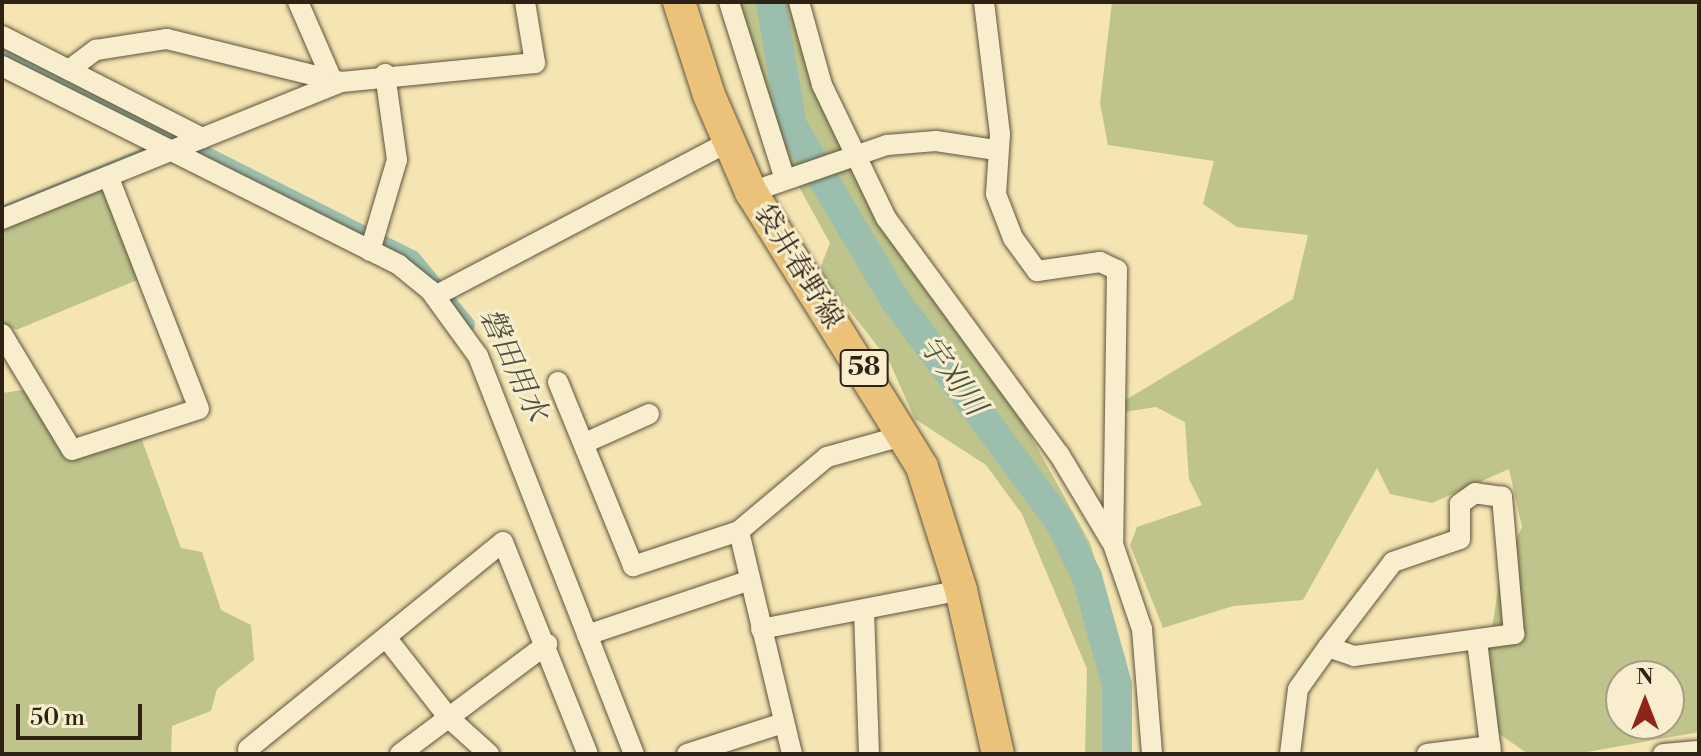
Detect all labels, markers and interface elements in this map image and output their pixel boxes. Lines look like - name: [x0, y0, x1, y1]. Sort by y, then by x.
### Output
- street label: 袋井春野線: [747, 199, 849, 335]
- water label: 磐田用水: [471, 303, 555, 427]
- water label: 宇刈川: [911, 329, 993, 423]
- road number: 58: [838, 346, 890, 390]
- north arrow: [1605, 660, 1685, 740]
- text: N: [1636, 664, 1654, 691]
- scale bar: [20, 688, 146, 738]
- text: 50 m: [30, 703, 85, 733]

